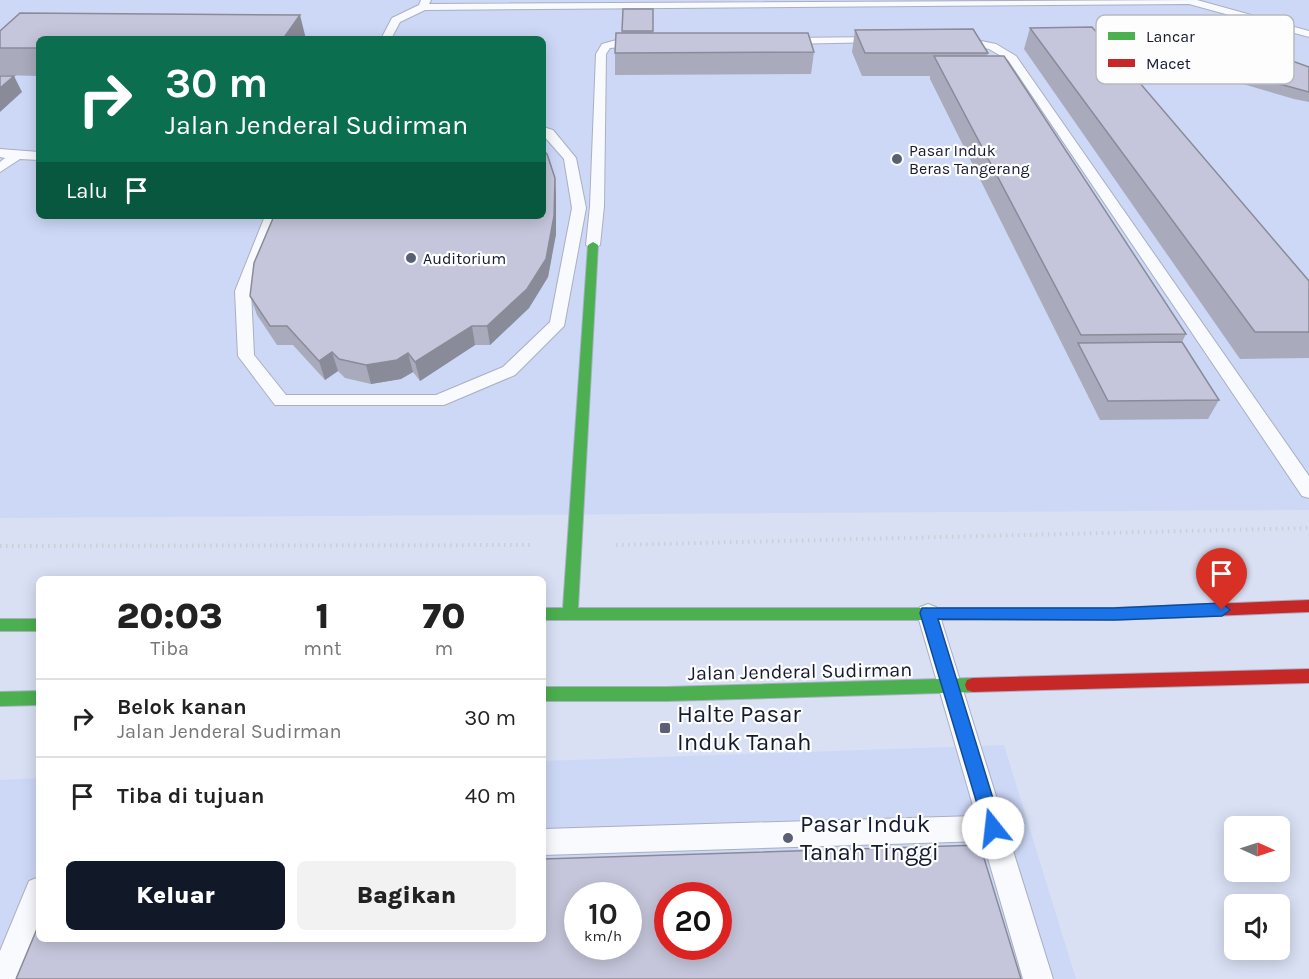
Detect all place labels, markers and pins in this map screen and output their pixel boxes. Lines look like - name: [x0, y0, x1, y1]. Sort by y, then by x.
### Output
- place label: Pasar Induk Beras Tangerang: [909, 141, 1030, 178]
- marker: Pasar Induk Beras Tangerang: [890, 152, 904, 166]
- place label: Auditorium: [423, 249, 506, 268]
- marker: Auditorium: [404, 251, 418, 265]
- pin: [1196, 548, 1247, 610]
- place label: Halte Pasar Induk Tanah: [677, 700, 812, 756]
- marker: Halte Pasar Induk Tanah: [658, 721, 672, 735]
- place label: Pasar Induk Tanah Tinggi: [800, 810, 939, 866]
- marker: Pasar Induk Tanah Tinggi: [781, 831, 795, 845]

